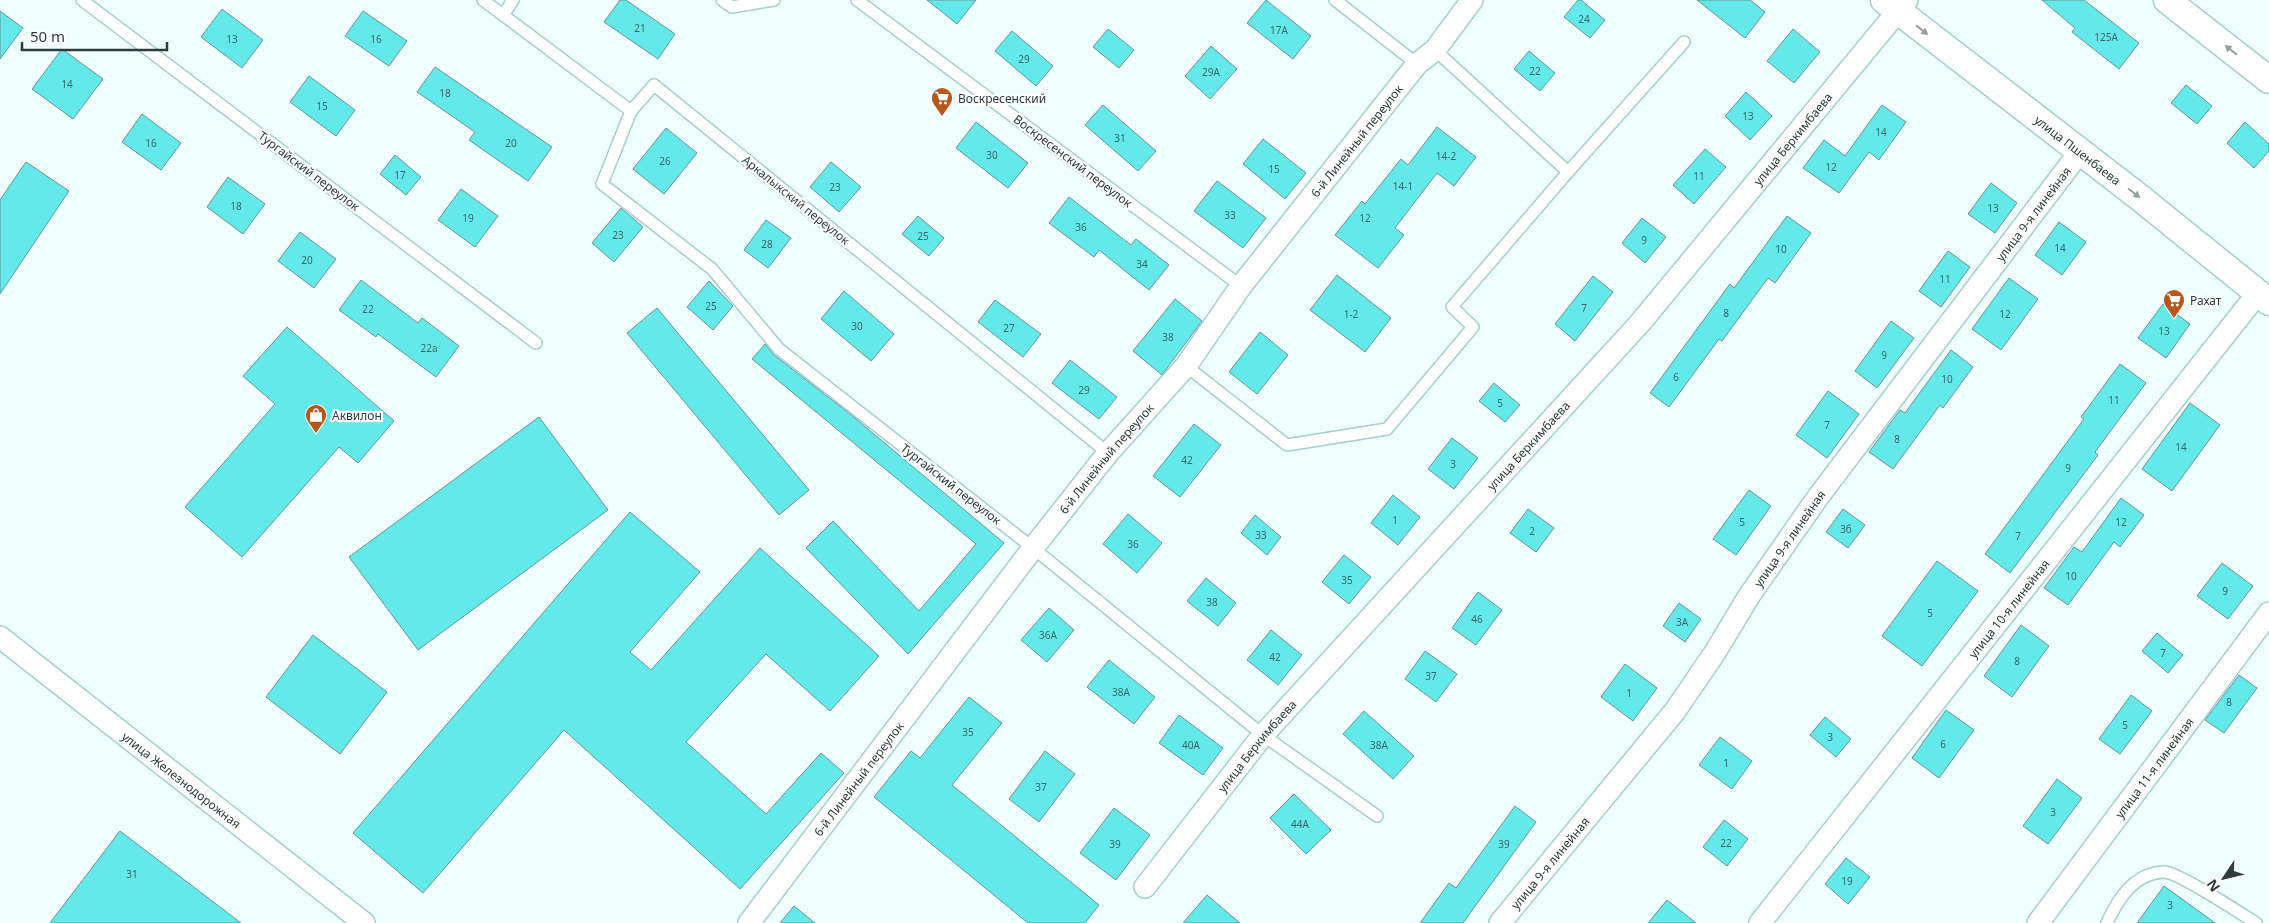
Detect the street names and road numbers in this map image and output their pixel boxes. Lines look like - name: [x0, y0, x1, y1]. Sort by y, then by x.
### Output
- street label: 6-й Линейный переулок: [1306, 80, 1407, 200]
- street label: улица Беркимбаева: [1749, 89, 1836, 189]
- street label: Воскресенский переулок: [1010, 111, 1136, 212]
- street label: улица Пшенбаева: [2031, 111, 2124, 189]
- street label: Тургайский переулок: [255, 127, 364, 215]
- street label: Аркалыкский переулок: [739, 151, 854, 249]
- street label: улица 9-я линейная: [1991, 163, 2074, 265]
- street label: улица Беркимбаева: [1483, 397, 1573, 494]
- street label: 6-й Линейный переулок: [1055, 399, 1158, 517]
- street label: Тургайский переулок: [897, 439, 1005, 529]
- street label: улица 9-я линейная: [1749, 486, 1829, 590]
- street label: улица 10-я линейная: [1964, 555, 2053, 661]
- street label: улица Беркимбаева: [1213, 696, 1300, 796]
- street label: улица 11-я линейная: [2111, 714, 2197, 821]
- street label: 6-й Линейный переулок: [809, 718, 907, 839]
- street label: улица Железнодорожная: [119, 728, 245, 832]
- street label: улица 9-я линейная: [1507, 813, 1593, 913]

